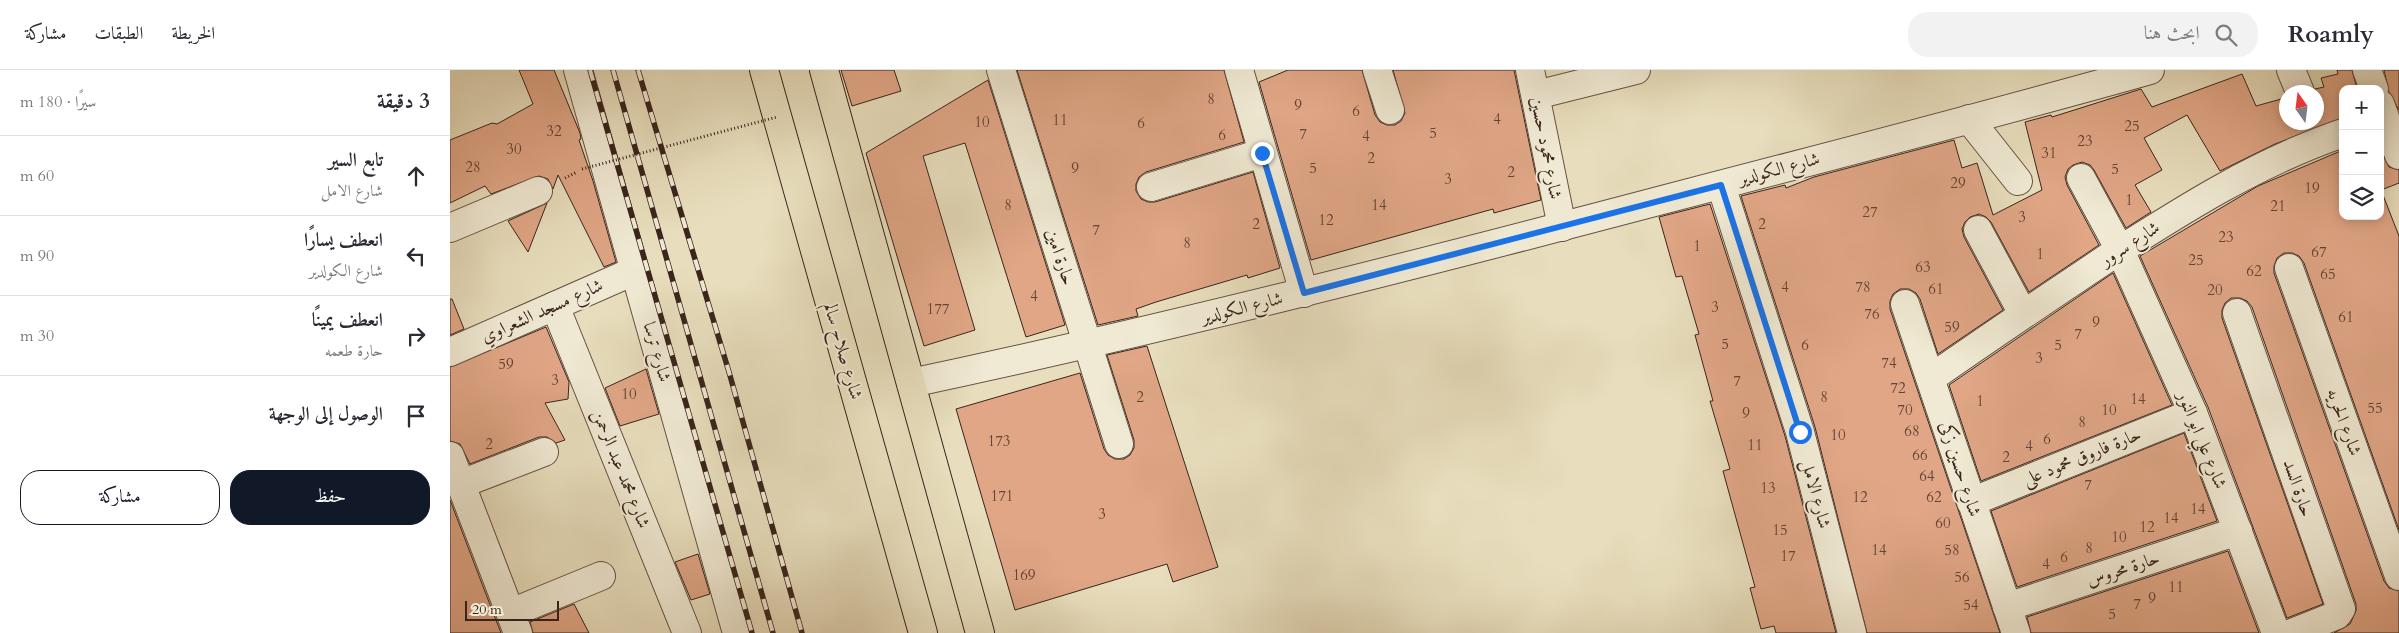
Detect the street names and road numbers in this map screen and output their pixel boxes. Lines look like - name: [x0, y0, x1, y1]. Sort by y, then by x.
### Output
- street label: شارع محمود حسين: [1522, 95, 1568, 202]
- street label: شارع الكولدير: [1734, 146, 1823, 194]
- street label: شارع سرور: [2094, 215, 2166, 275]
- street label: حارة امين: [1039, 225, 1081, 289]
- street label: شارع مسجد الشعراوي: [477, 273, 608, 351]
- street label: شارع الكولدير: [1197, 286, 1286, 333]
- street label: شارع صلاح سالم: [814, 299, 869, 403]
- street label: شارع ترسا: [635, 319, 677, 386]
- street label: شارع الحريه: [2318, 385, 2368, 460]
- street label: شارع علي ابو النور: [2167, 386, 2233, 494]
- street label: شارع محمد عبد الرحمن: [584, 406, 656, 533]
- street label: شارع حسين زكى: [1931, 418, 1987, 520]
- street label: حارة فاروق محمود على: [2019, 422, 2145, 492]
- street label: حارة السد: [2277, 456, 2319, 520]
- street label: شارع الامل: [1793, 457, 1837, 532]
- street label: حارة محروس: [2083, 545, 2163, 593]

